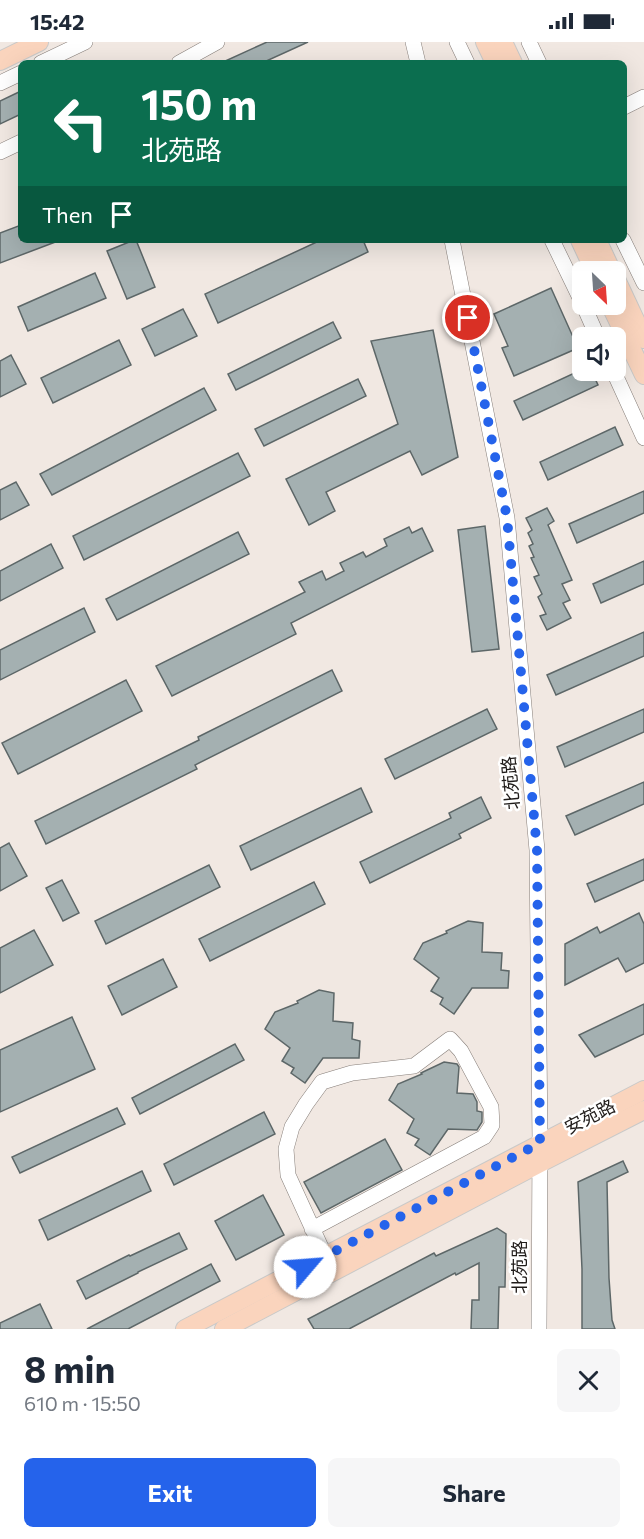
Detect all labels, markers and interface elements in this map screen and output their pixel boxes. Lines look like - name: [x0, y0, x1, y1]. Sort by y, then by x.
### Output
- text: 15:42: [30, 8, 84, 35]
- text: 150 m: [141, 77, 257, 129]
- icon: left: [42, 84, 120, 162]
- text: 北苑路: [141, 133, 222, 166]
- icon: arrive: [105, 198, 138, 231]
- text: Then: [42, 201, 93, 228]
- north arrow: [572, 261, 626, 315]
- map controls: [572, 261, 626, 381]
- pin: [442, 292, 493, 343]
- icon: arrive: [451, 301, 484, 334]
- button: sound: [572, 327, 626, 381]
- street label: 北苑路: [497, 755, 523, 811]
- street label: 安苑路: [560, 1094, 619, 1138]
- position arrow: [273, 1235, 337, 1299]
- street label: 北苑路: [508, 1240, 530, 1294]
- text: 8 min: [24, 1346, 115, 1390]
- button: close: [557, 1349, 620, 1412]
- text: 610 m · 15:50: [24, 1391, 141, 1415]
- button: Exit: [24, 1458, 316, 1527]
- button: Share: [328, 1458, 620, 1527]

